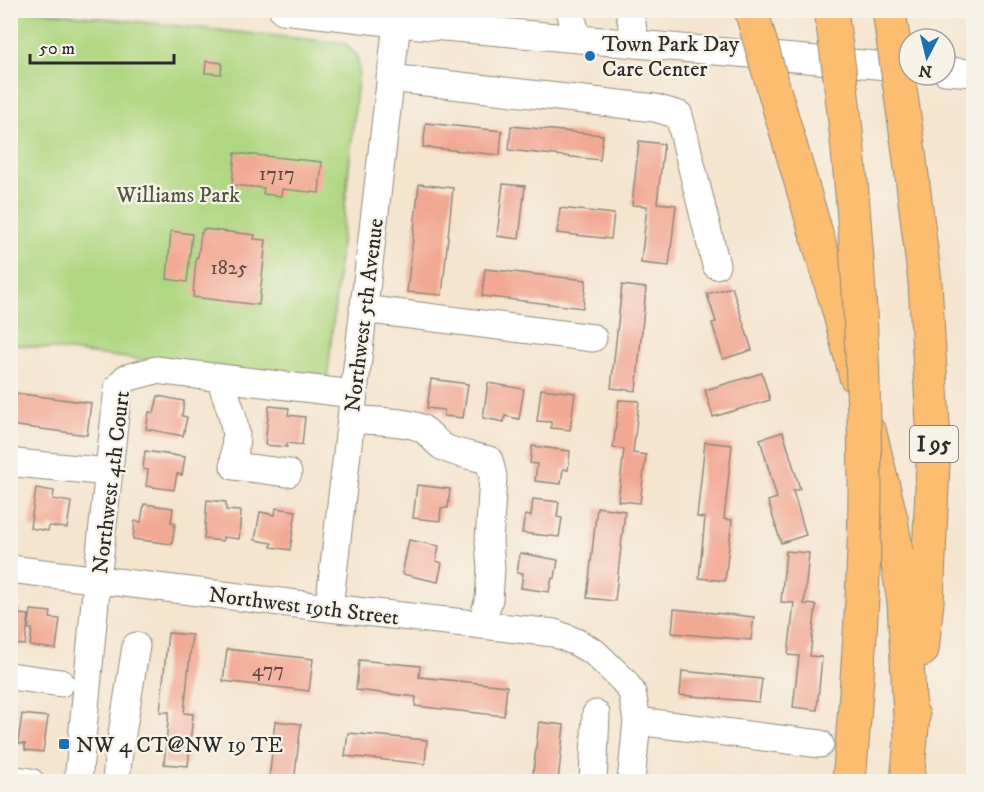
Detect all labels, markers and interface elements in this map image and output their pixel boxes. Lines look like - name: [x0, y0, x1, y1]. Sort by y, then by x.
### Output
- scale bar: [30, 27, 174, 65]
- north arrow: [897, 27, 957, 87]
- place label: Town Park Day Care Center: [602, 31, 740, 83]
- text: 50 m: [39, 38, 75, 60]
- marker: Town Park Day Care Center: [583, 49, 597, 63]
- text: N: [918, 60, 933, 82]
- house number: 1717: [259, 162, 295, 187]
- park label: Williams Park: [115, 182, 240, 209]
- street label: Northwest 5th Avenue: [339, 217, 390, 414]
- house number: 1825: [210, 256, 248, 281]
- street label: Northwest 4th Court: [87, 389, 136, 575]
- road number: I 95: [910, 426, 958, 462]
- street label: Northwest 19th Street: [207, 581, 400, 632]
- house number: 477: [252, 658, 284, 683]
- place label: NW 4 CT@NW 19 TE: [76, 732, 283, 759]
- marker: NW 4 CT@NW 19 TE: [57, 737, 71, 751]

